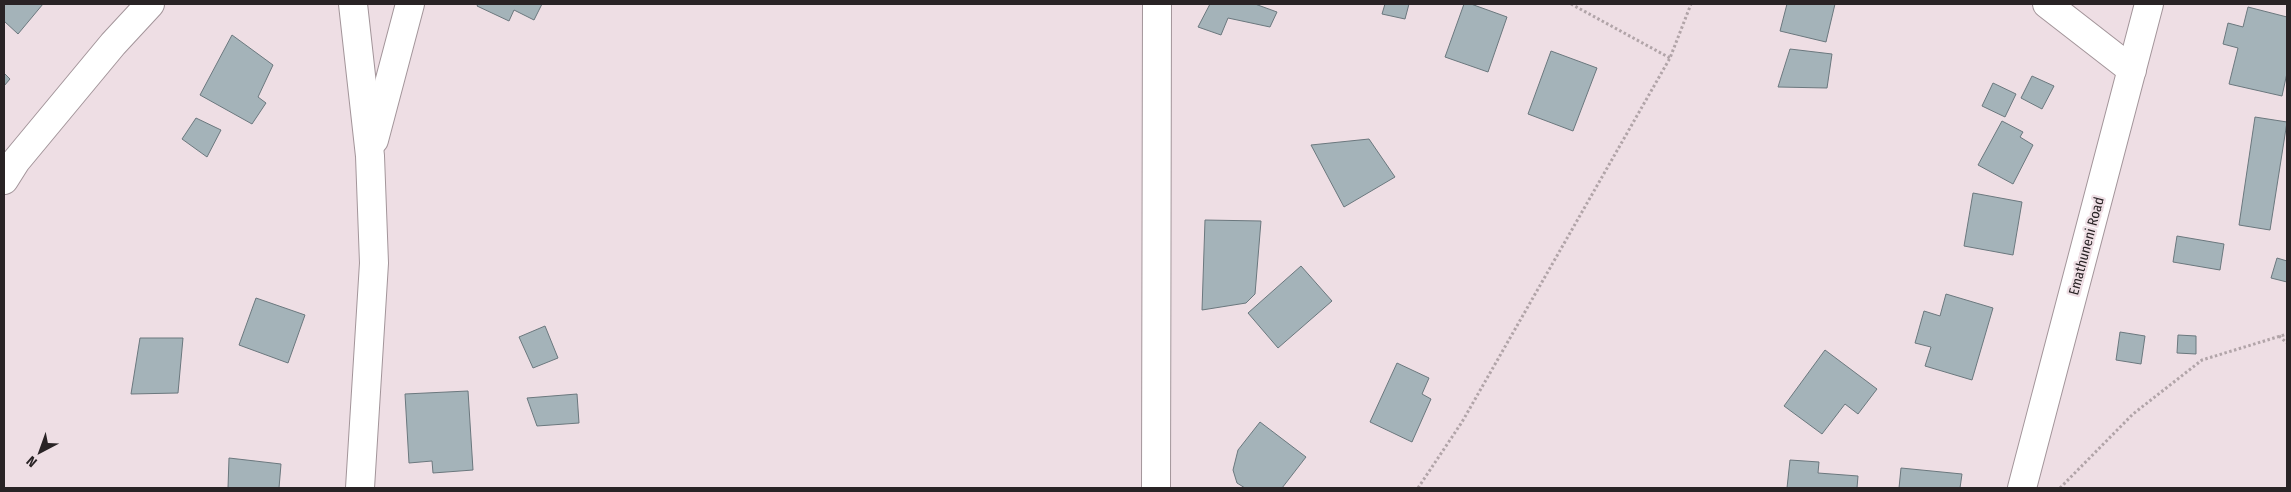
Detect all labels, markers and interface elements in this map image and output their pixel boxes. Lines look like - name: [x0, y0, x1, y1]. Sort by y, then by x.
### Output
- street label: Emathuneni Road: [2065, 195, 2108, 297]
- north arrow: [15, 427, 65, 477]
- text: N: [23, 452, 41, 471]

